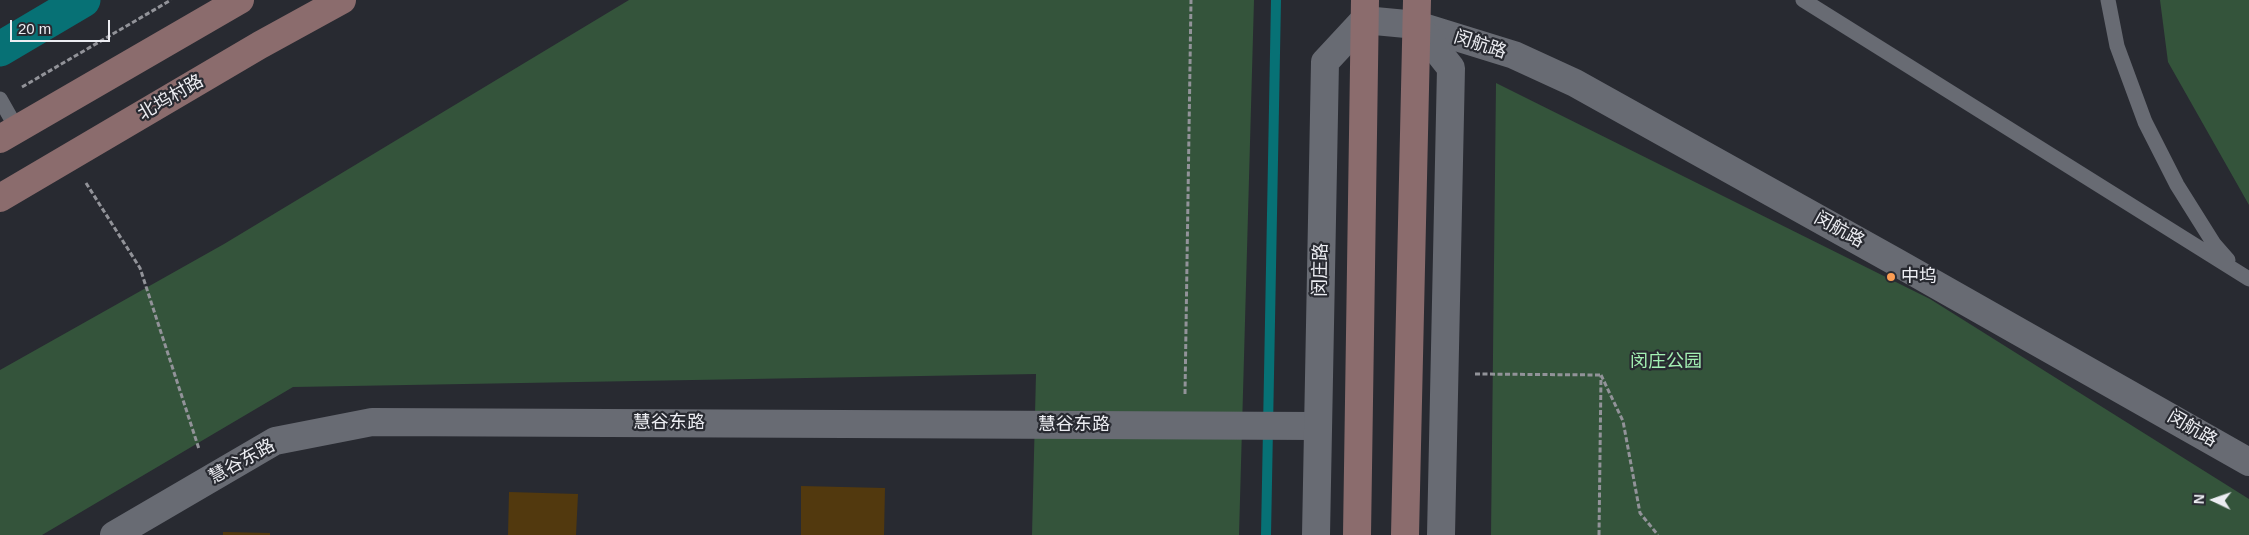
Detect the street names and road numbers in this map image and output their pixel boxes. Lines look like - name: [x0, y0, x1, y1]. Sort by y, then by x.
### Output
- street label: 闵航路: [1451, 26, 1509, 64]
- street label: 北坞村路: [134, 71, 208, 125]
- street label: 闵航路: [1810, 207, 1868, 253]
- street label: 闵庄路: [1310, 243, 1332, 297]
- street label: 闵航路: [2163, 406, 2221, 452]
- street label: 慧谷东路: [633, 412, 705, 434]
- street label: 慧谷东路: [1038, 414, 1110, 436]
- street label: 慧谷东路: [205, 435, 279, 489]

